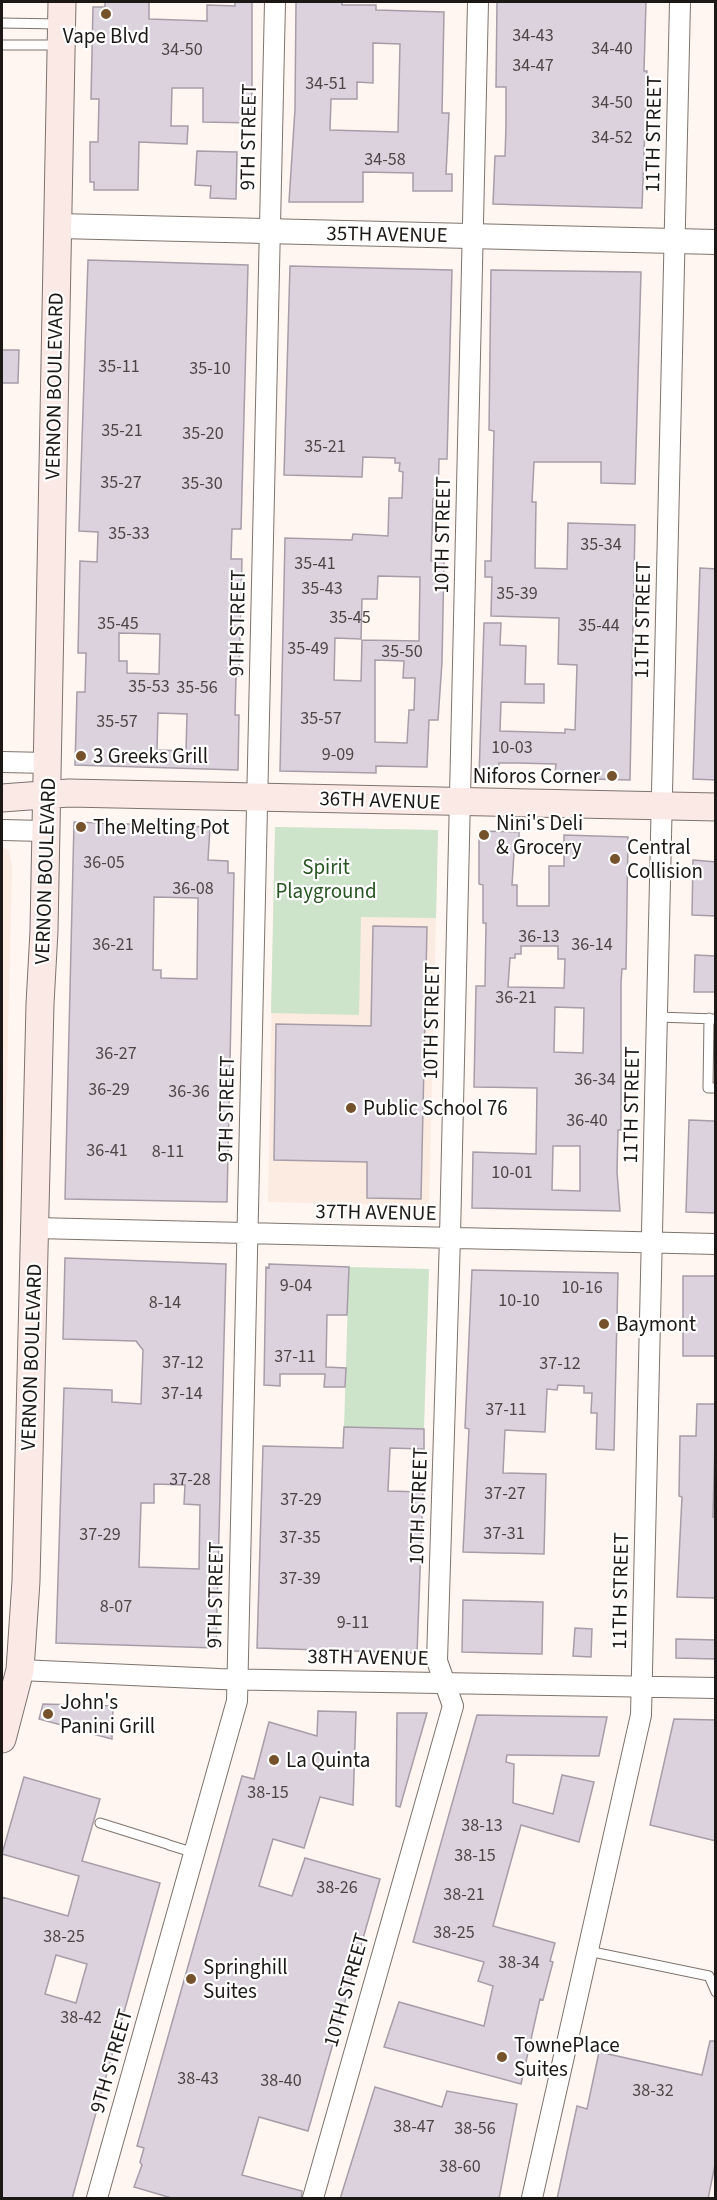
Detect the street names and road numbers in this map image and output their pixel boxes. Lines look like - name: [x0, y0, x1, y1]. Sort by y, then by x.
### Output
- street label: 11TH STREET: [637, 75, 669, 193]
- street label: 9TH STREET: [232, 83, 264, 191]
- street label: 35TH AVENUE: [326, 218, 448, 250]
- street label: VERNON BOULEVARD: [37, 292, 71, 480]
- street label: 10TH STREET: [426, 476, 458, 594]
- street label: 11TH STREET: [626, 561, 658, 679]
- street label: 9TH STREET: [221, 569, 253, 677]
- street label: VERNON BOULEVARD: [27, 777, 63, 965]
- street label: 36TH AVENUE: [319, 783, 441, 817]
- street label: 10TH STREET: [415, 962, 447, 1080]
- street label: 11TH STREET: [615, 1046, 647, 1164]
- street label: 9TH STREET: [210, 1055, 242, 1163]
- street label: 37TH AVENUE: [315, 1196, 437, 1228]
- street label: VERNON BOULEVARD: [13, 1263, 49, 1451]
- street label: 10TH STREET: [401, 1447, 435, 1565]
- street label: 11TH STREET: [604, 1532, 636, 1650]
- street label: 9TH STREET: [199, 1541, 231, 1649]
- street label: 38TH AVENUE: [307, 1641, 429, 1673]
- street label: 10TH STREET: [315, 1929, 377, 2051]
- street label: 9TH STREET: [82, 2005, 140, 2117]

